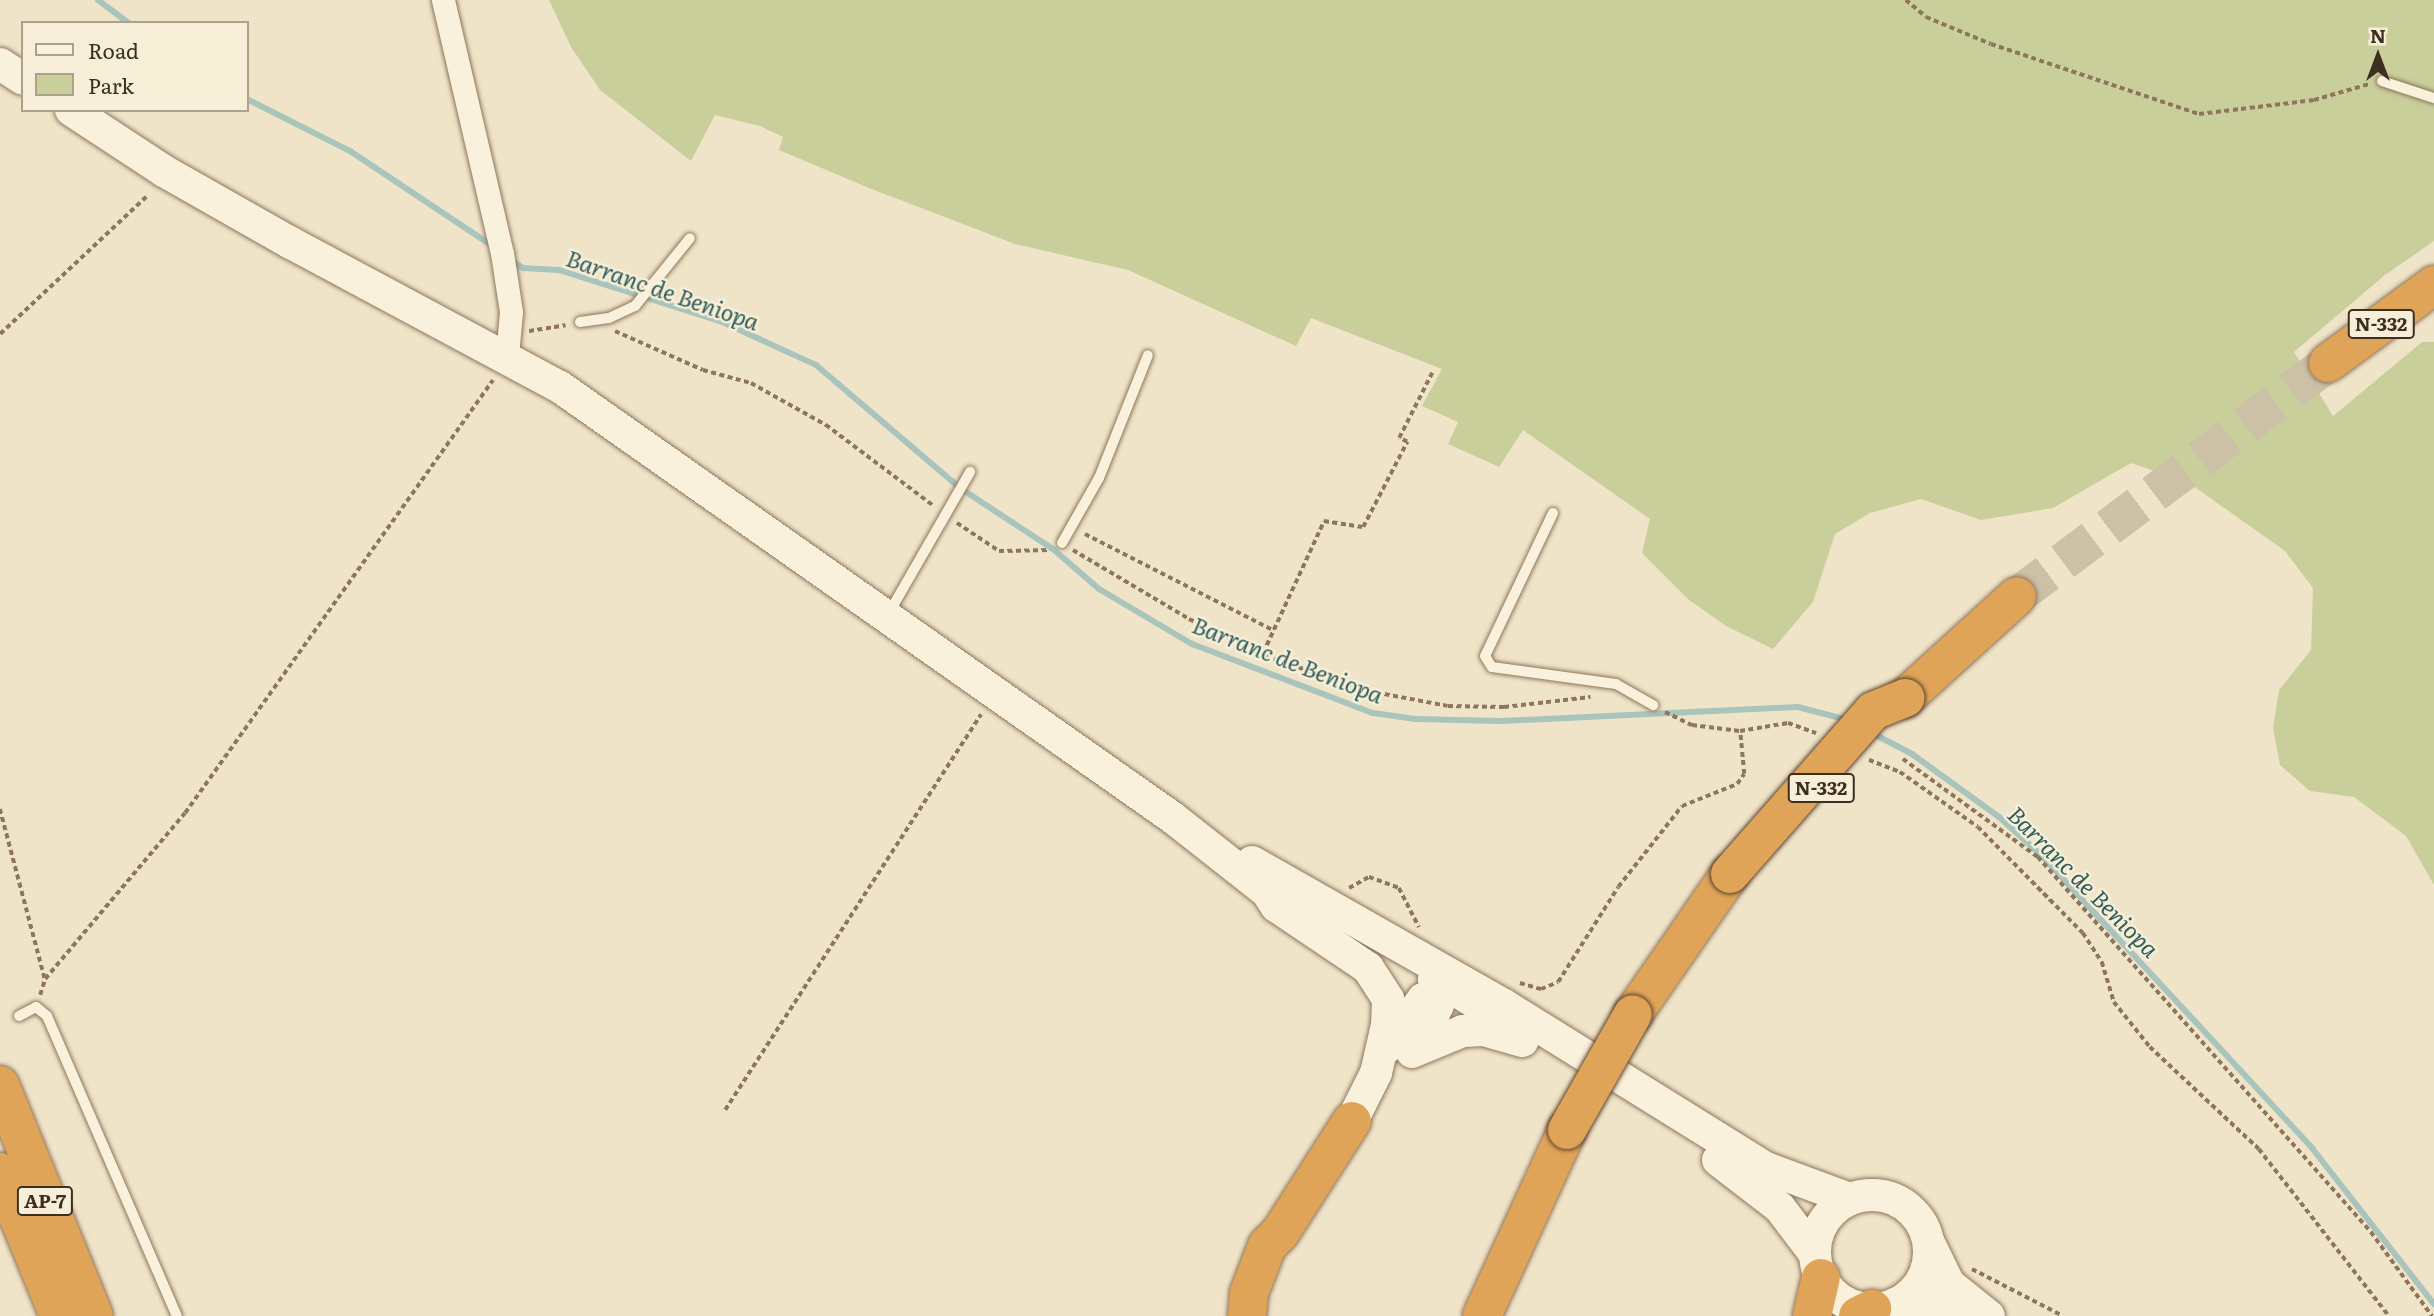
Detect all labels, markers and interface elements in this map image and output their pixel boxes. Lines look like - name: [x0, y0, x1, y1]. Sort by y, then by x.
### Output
- legend: [21, 21, 248, 112]
- north arrow: [2343, 21, 2413, 91]
- text: N: [2370, 21, 2386, 49]
- text: Road: [88, 34, 139, 65]
- text: Park: [88, 69, 134, 100]
- water label: Barranc de Beniopa: [563, 243, 763, 335]
- road number: N-332: [2348, 308, 2414, 340]
- water label: Barranc de Beniopa: [1189, 610, 1387, 708]
- road number: N-332: [1788, 772, 1854, 804]
- water label: Barranc de Beniopa: [2003, 800, 2165, 962]
- road number: AP-7: [15, 1186, 75, 1217]

